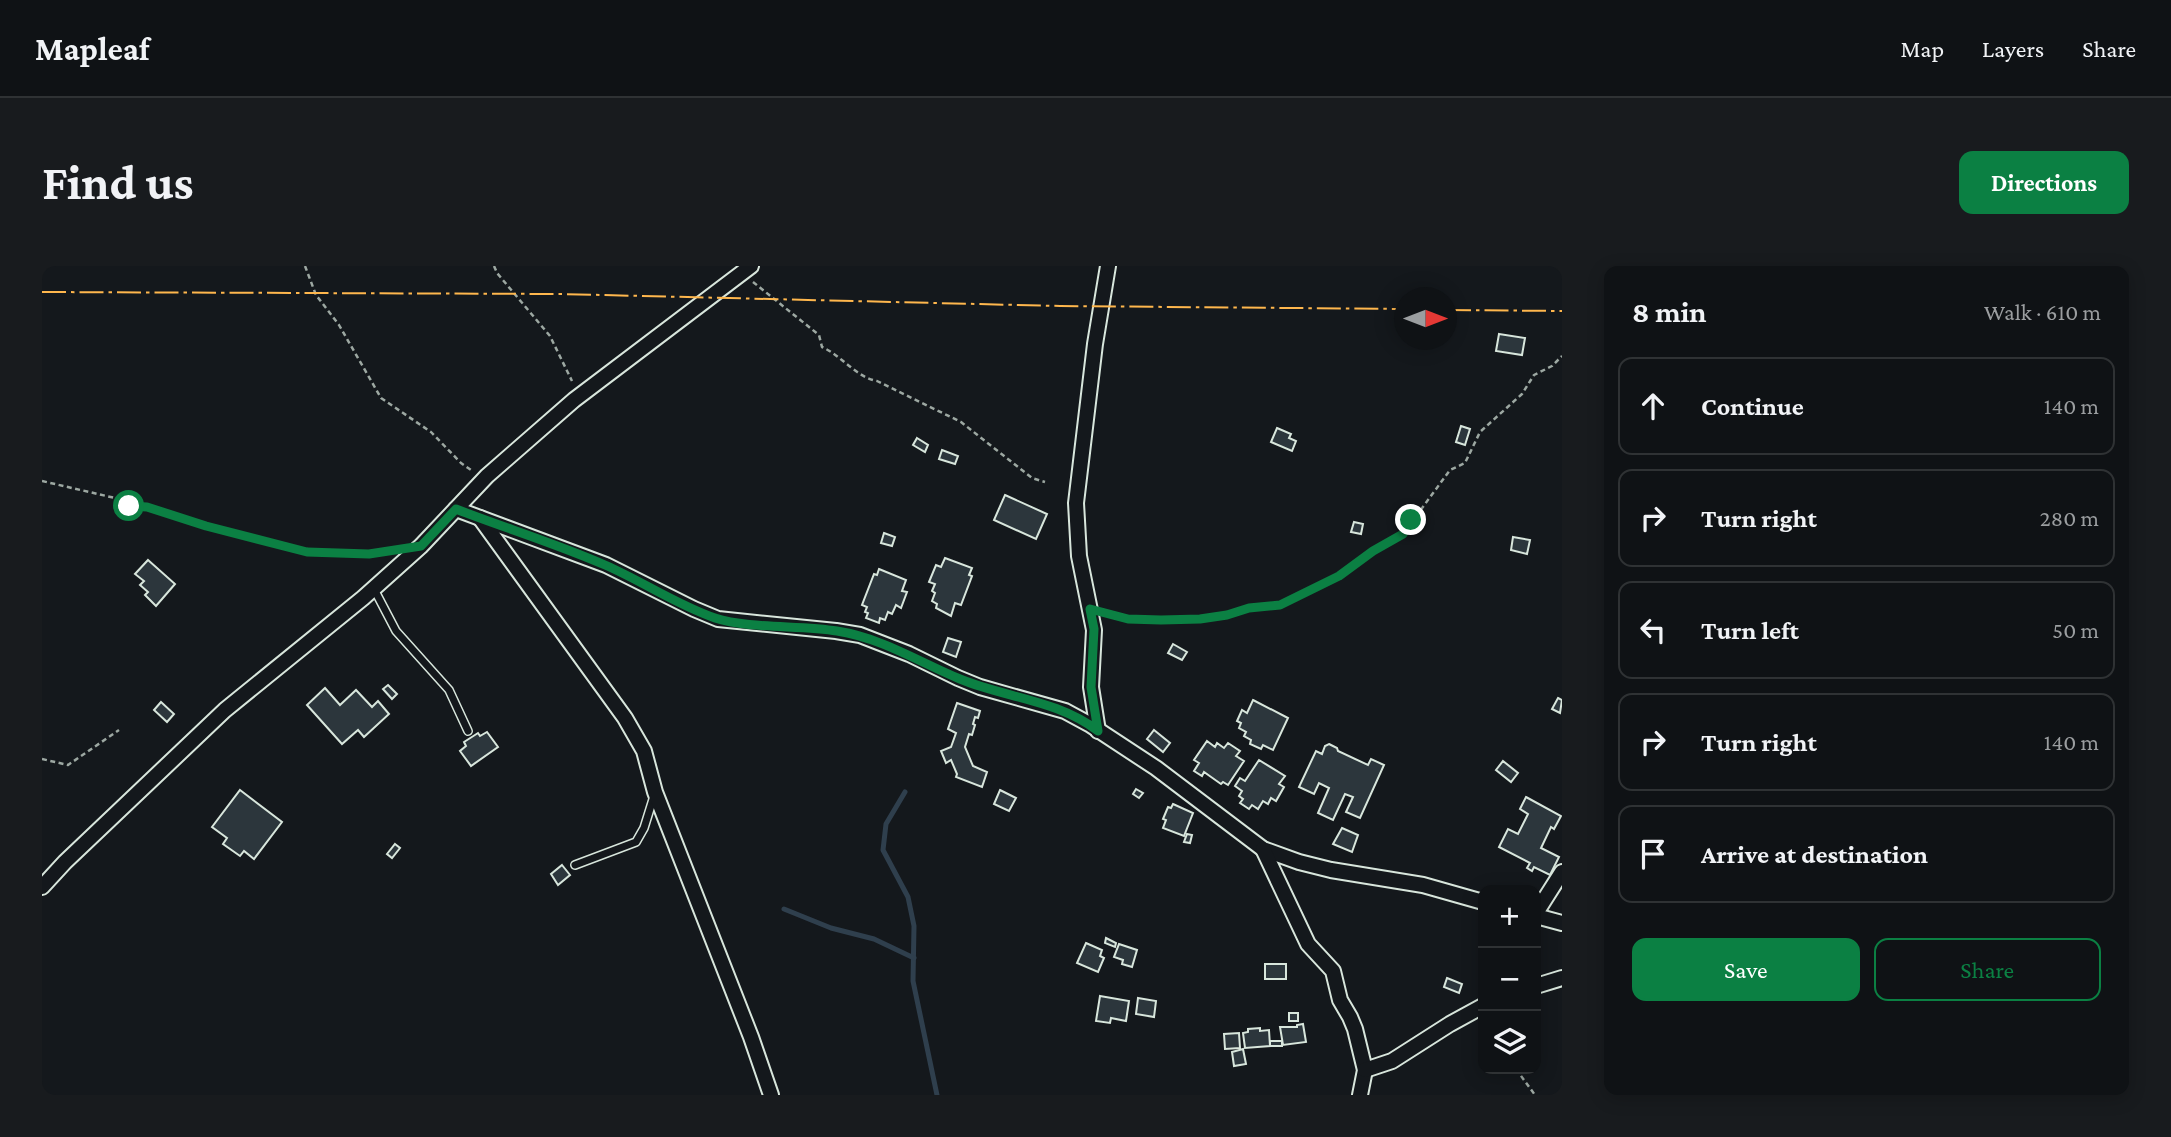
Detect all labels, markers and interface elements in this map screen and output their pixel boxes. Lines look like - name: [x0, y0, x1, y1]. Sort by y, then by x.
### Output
- text: Mapleaf: [35, 30, 150, 67]
- text: Map: [1900, 35, 1944, 62]
- text: Layers: [1982, 35, 2044, 62]
- text: Share: [2082, 35, 2136, 62]
- button: Directions: [1959, 151, 2129, 214]
- text: Find us: [42, 155, 194, 210]
- north arrow: [1394, 287, 1457, 350]
- text: 8 min: [1632, 295, 1707, 328]
- text: Walk · 610 m: [1984, 299, 2101, 325]
- icon: ahead: [1634, 387, 1672, 425]
- text: Continue: [1701, 392, 1804, 421]
- text: 140 m: [2044, 393, 2099, 419]
- route start: [113, 490, 144, 521]
- icon: right: [1634, 499, 1672, 537]
- route end: [1395, 504, 1426, 535]
- text: Turn right: [1701, 504, 1817, 533]
- text: 280 m: [2040, 505, 2099, 531]
- icon: left: [1634, 611, 1672, 649]
- text: Turn left: [1701, 616, 1799, 645]
- text: 50 m: [2052, 617, 2099, 643]
- icon: right: [1634, 723, 1672, 761]
- text: Turn right: [1701, 728, 1817, 757]
- text: 140 m: [2044, 729, 2099, 755]
- icon: arrive: [1634, 835, 1672, 873]
- text: Arrive at destination: [1701, 840, 1928, 869]
- map controls: [1478, 885, 1541, 1074]
- button: +: [1478, 885, 1541, 948]
- button: Save: [1632, 938, 1860, 1001]
- button: Share: [1874, 938, 2101, 1001]
- button: −: [1478, 948, 1541, 1011]
- button: layers: [1478, 1011, 1541, 1074]

